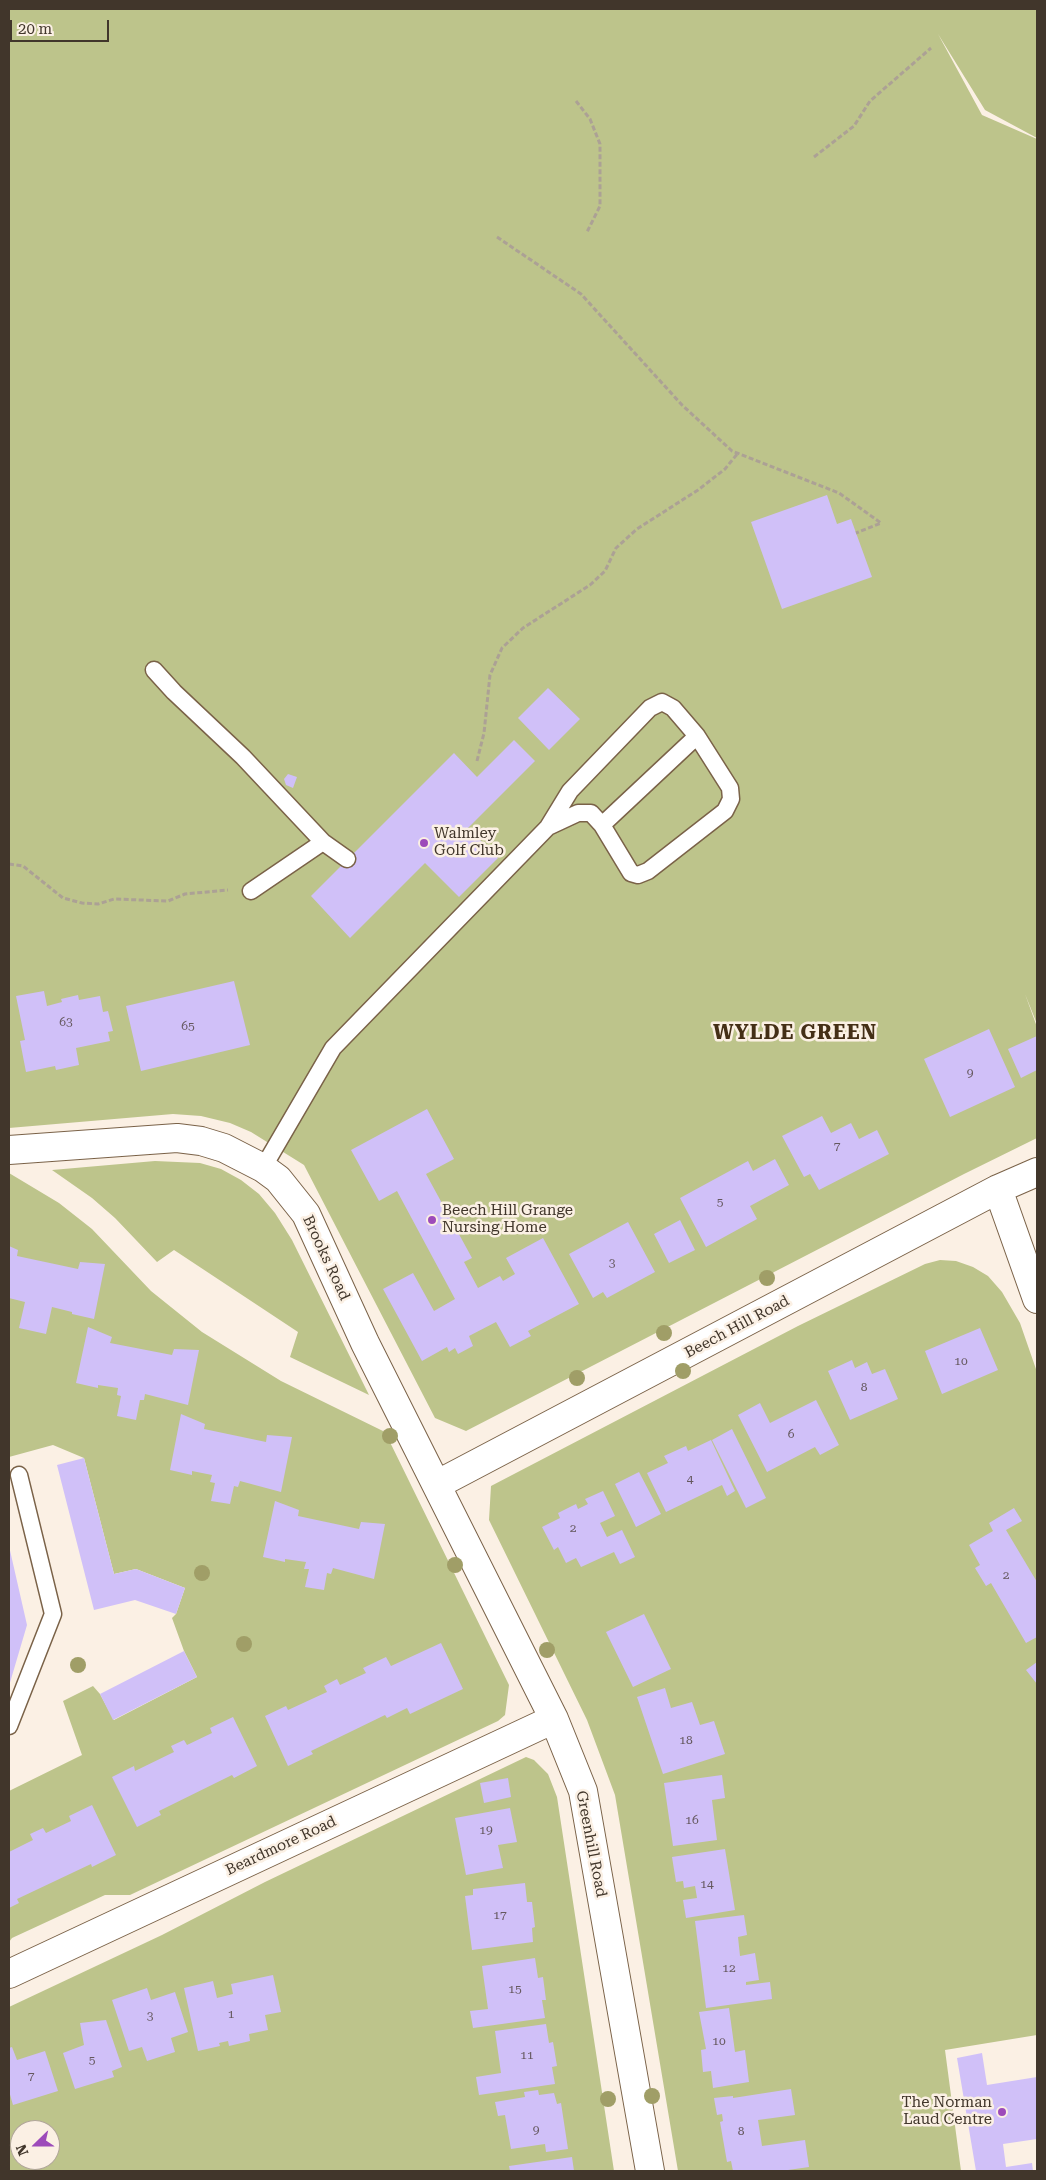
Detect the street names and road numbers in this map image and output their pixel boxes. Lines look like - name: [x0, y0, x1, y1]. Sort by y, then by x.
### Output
- street label: Brooks Road: [298, 1213, 354, 1303]
- street label: Beech Hill Road: [682, 1292, 792, 1362]
- street label: Greenhill Road: [572, 1789, 610, 1899]
- street label: Beardmore Road: [223, 1813, 339, 1879]

